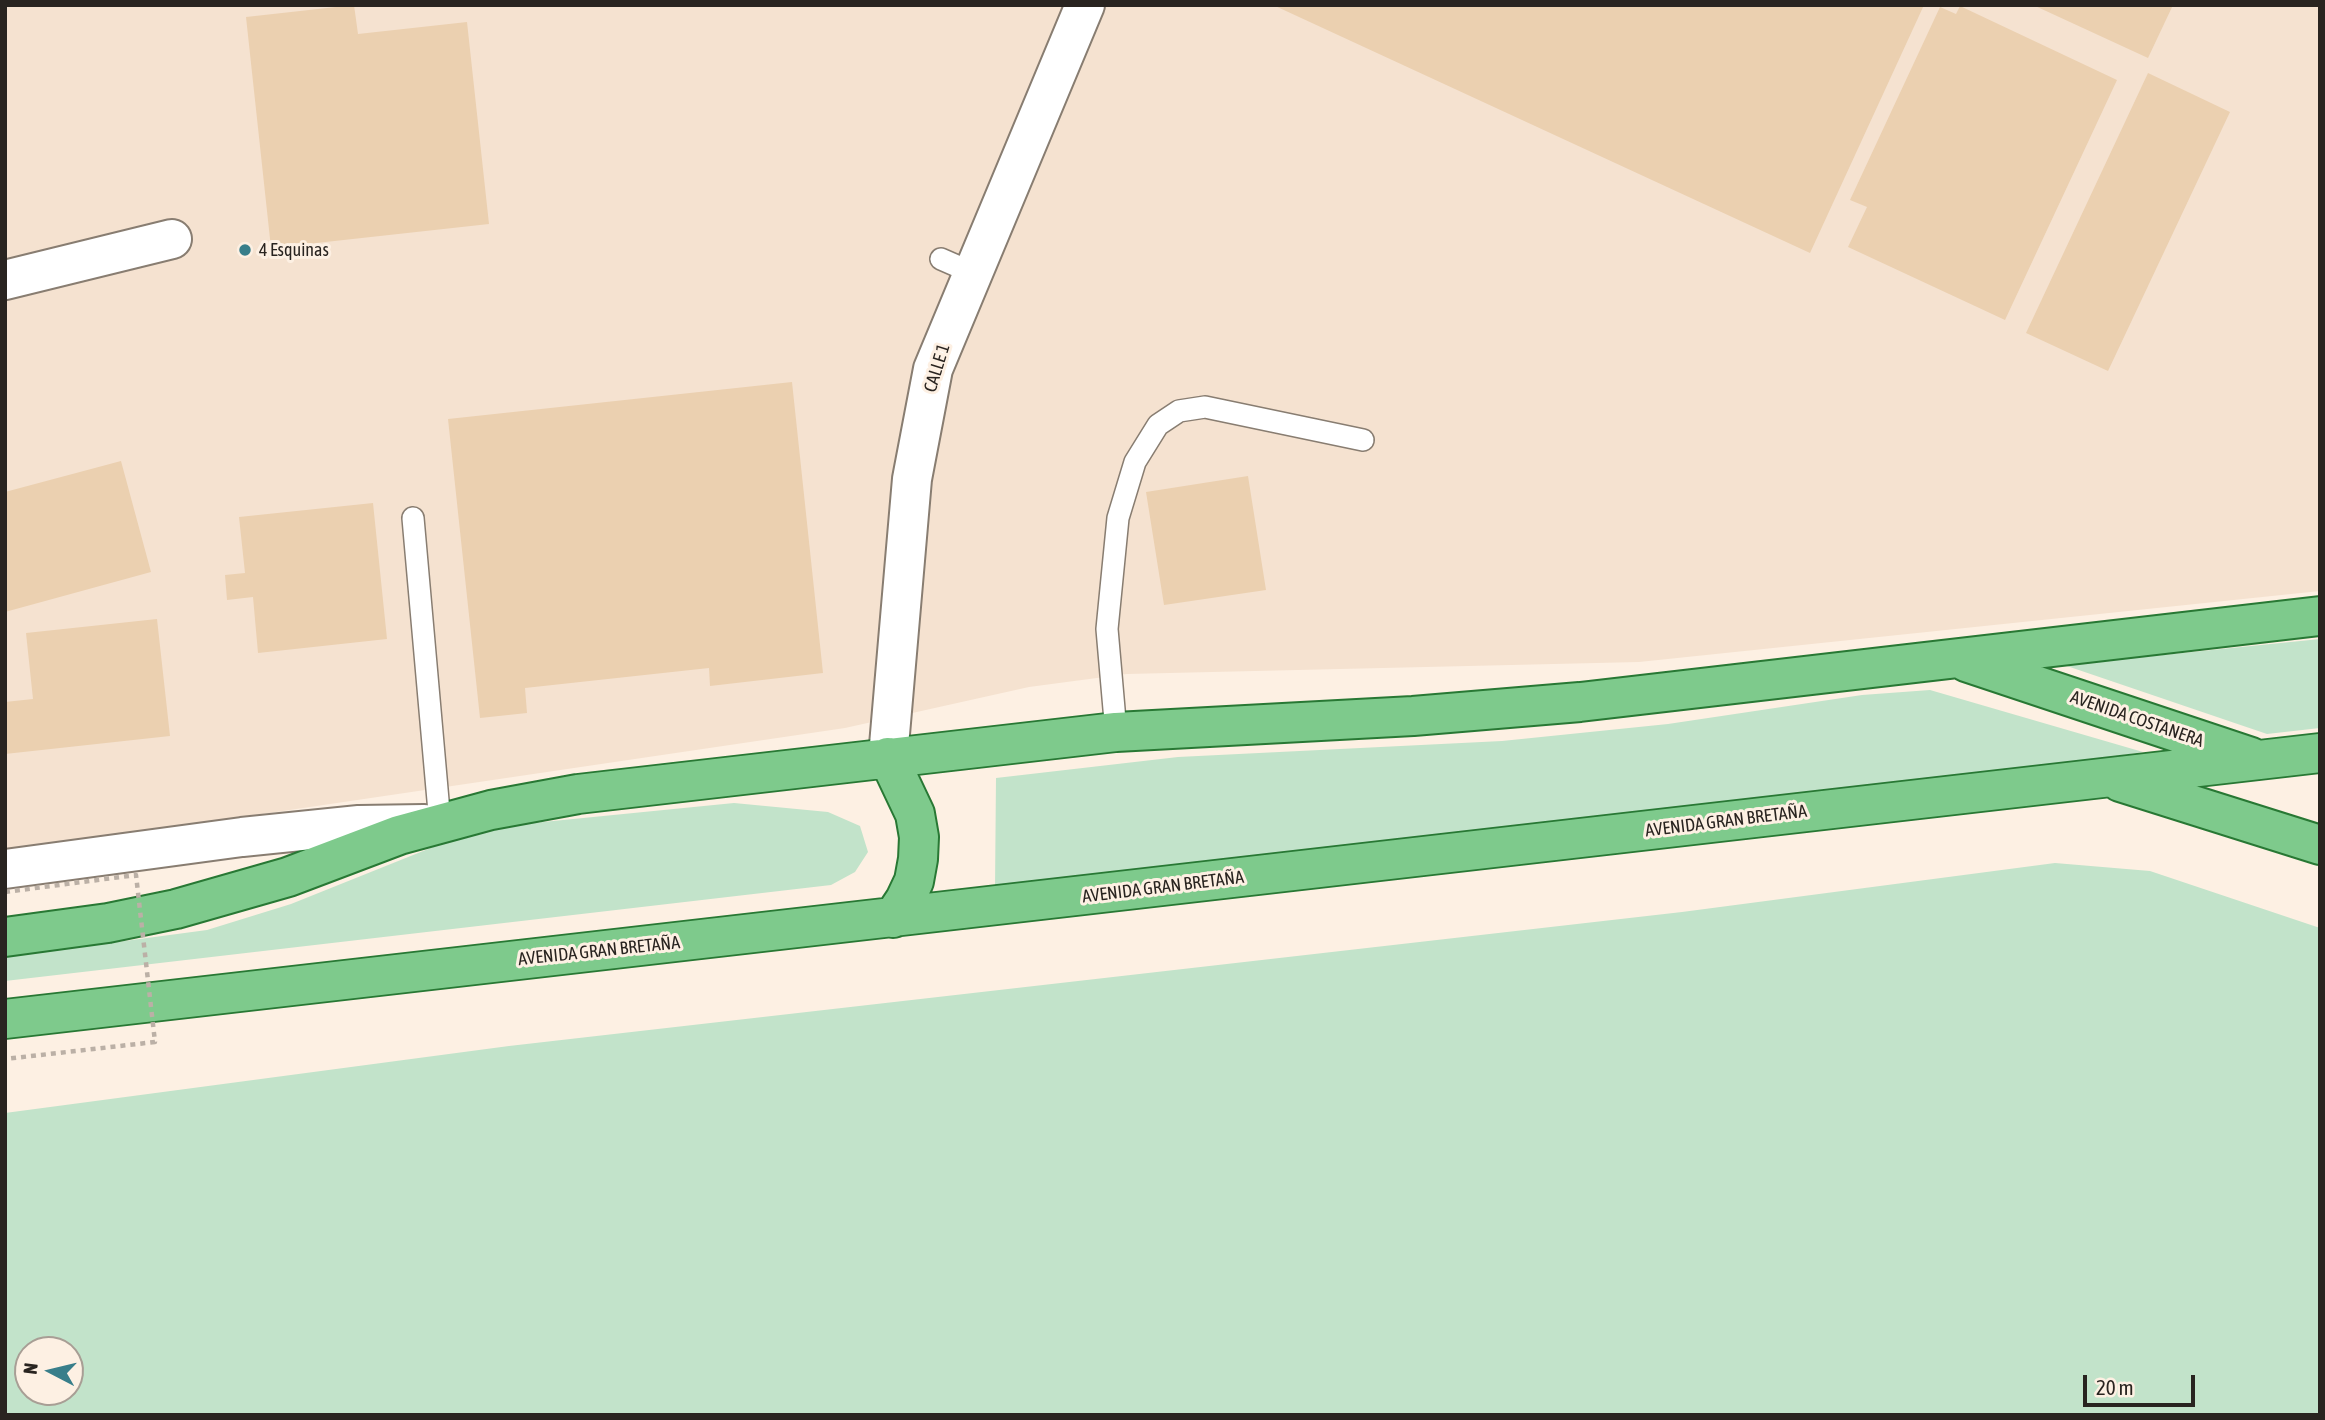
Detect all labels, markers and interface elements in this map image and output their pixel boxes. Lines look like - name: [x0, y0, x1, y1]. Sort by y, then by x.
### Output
- place label: 4 Esquinas: [259, 239, 329, 261]
- marker: 4 Esquinas: [237, 242, 253, 258]
- street label: CALLE 1: [919, 341, 955, 395]
- street label: AVENIDA COSTANERA: [2068, 686, 2206, 752]
- street label: AVENIDA GRAN BRETAÑA: [1644, 800, 1808, 842]
- street label: AVENIDA GRAN BRETAÑA: [1081, 866, 1245, 908]
- street label: AVENIDA GRAN BRETAÑA: [517, 932, 681, 970]
- north arrow: [14, 1336, 84, 1406]
- scale bar: [2087, 1360, 2199, 1404]
- text: N: [19, 1362, 42, 1376]
- text: 20 m: [2096, 1375, 2134, 1399]

